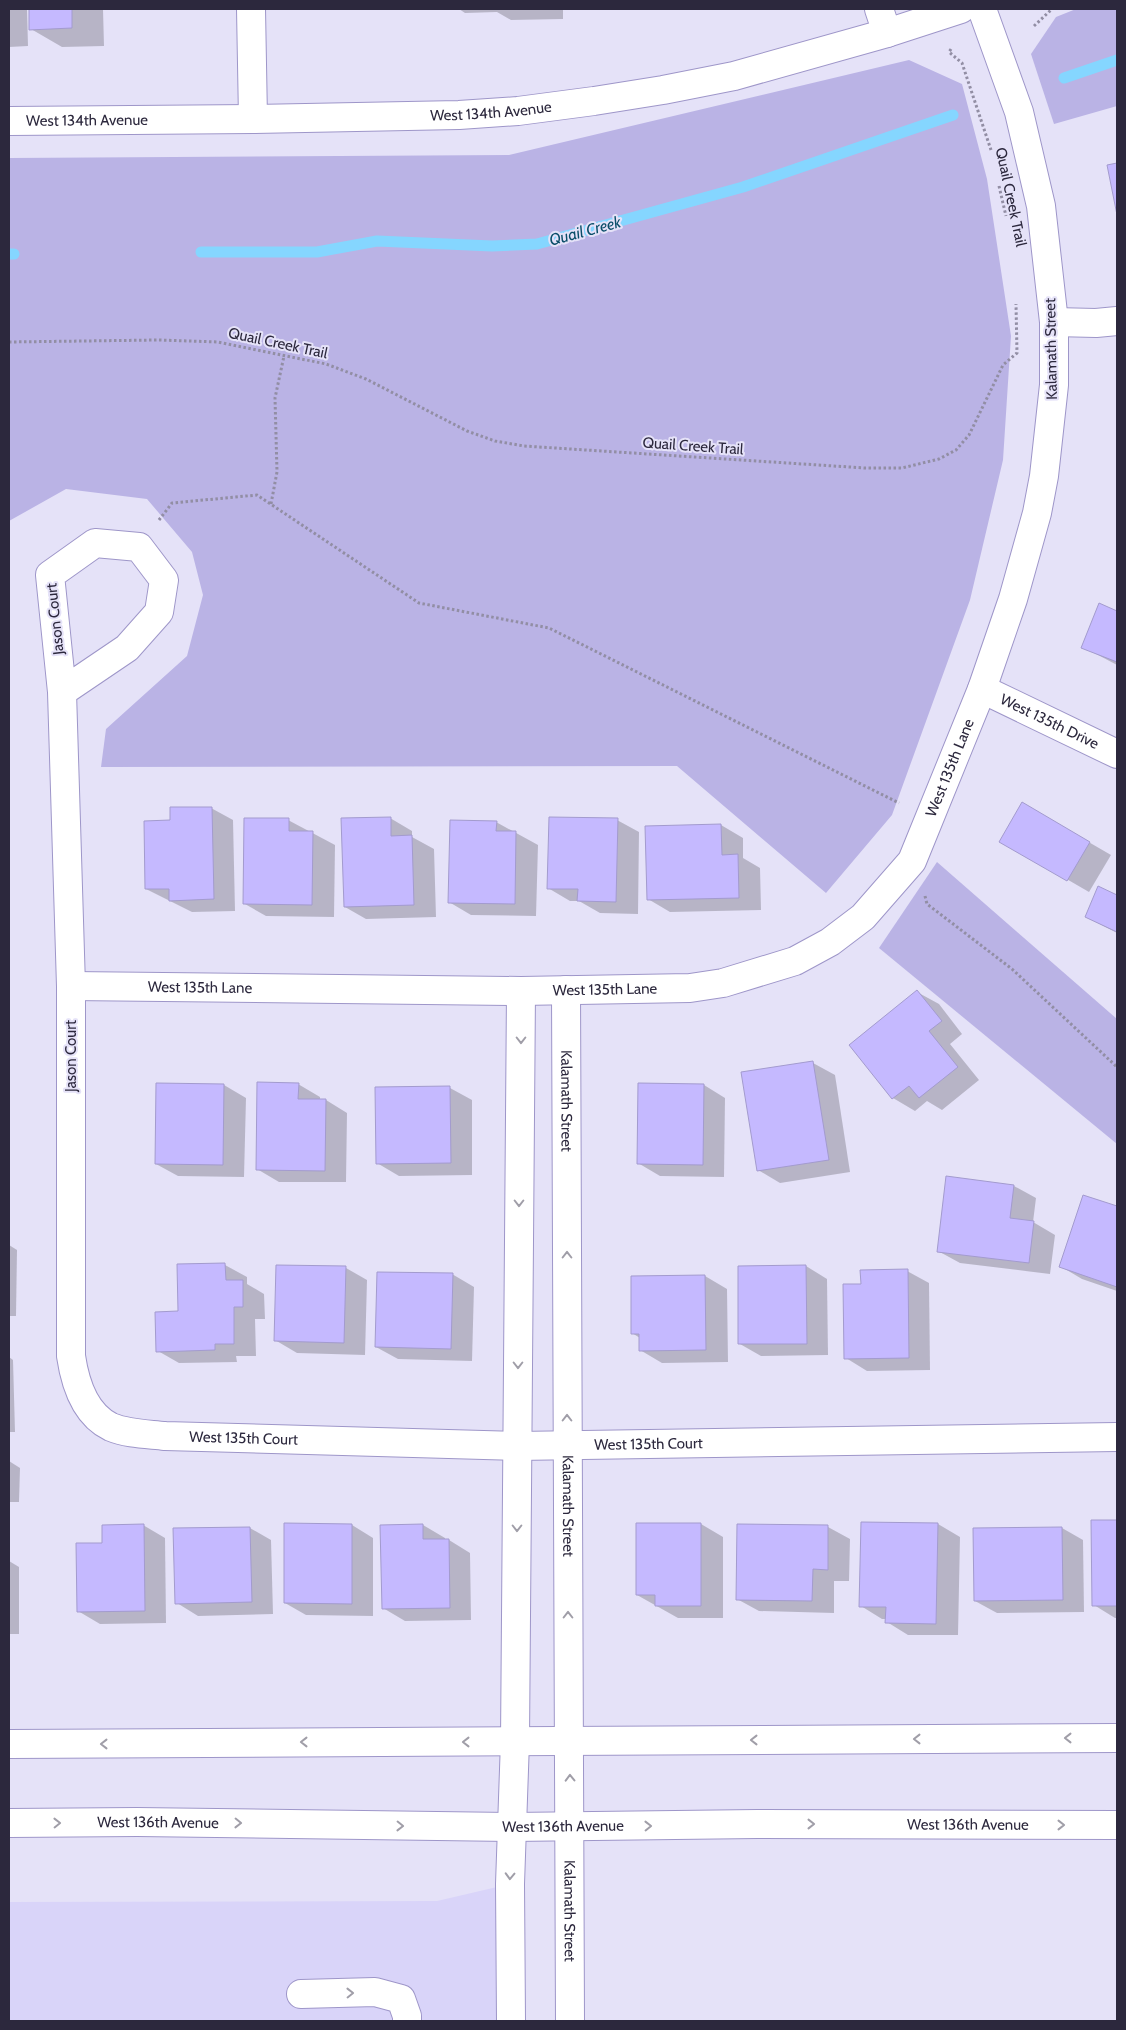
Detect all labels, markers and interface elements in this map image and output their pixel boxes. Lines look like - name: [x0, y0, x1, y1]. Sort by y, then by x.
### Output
- street label: West 134th Avenue: [430, 98, 553, 125]
- street label: West 134th Avenue: [26, 111, 148, 130]
- street label: Quail Creek Trail: [992, 146, 1030, 249]
- water label: Quail Creek: [547, 212, 624, 250]
- street label: Kalamath Street: [1041, 298, 1061, 400]
- street label: Quail Creek Trail: [227, 324, 330, 362]
- street label: Quail Creek Trail: [642, 433, 744, 459]
- street label: Jason Court: [42, 582, 68, 657]
- street label: West 135th Drive: [997, 690, 1102, 753]
- street label: West 135th Lane: [922, 716, 978, 820]
- street label: West 135th Lane: [148, 978, 253, 997]
- street label: West 135th Lane: [553, 980, 658, 999]
- street label: Jason Court: [62, 1020, 80, 1093]
- one-way arrow: [516, 1036, 526, 1044]
- street label: Kalamath Street: [557, 1050, 576, 1152]
- one-way arrow: [514, 1199, 524, 1207]
- one-way arrow: [562, 1251, 572, 1259]
- one-way arrow: [513, 1362, 523, 1369]
- one-way arrow: [562, 1414, 572, 1422]
- street label: West 135th Court: [189, 1428, 298, 1449]
- street label: West 135th Court: [594, 1434, 703, 1454]
- street label: Kalamath Street: [559, 1455, 577, 1557]
- one-way arrow: [512, 1524, 522, 1532]
- one-way arrow: [563, 1611, 573, 1619]
- one-way arrow: [1064, 1733, 1072, 1743]
- one-way arrow: [913, 1734, 920, 1744]
- one-way arrow: [750, 1735, 758, 1745]
- one-way arrow: [299, 1737, 307, 1747]
- one-way arrow: [462, 1737, 470, 1747]
- one-way arrow: [100, 1739, 108, 1749]
- one-way arrow: [565, 1774, 575, 1782]
- street label: West 136th Avenue: [97, 1813, 219, 1832]
- street label: West 136th Avenue: [907, 1815, 1029, 1834]
- street label: West 136th Avenue: [502, 1817, 624, 1836]
- one-way arrow: [54, 1818, 62, 1828]
- one-way arrow: [234, 1818, 242, 1828]
- one-way arrow: [808, 1819, 815, 1829]
- one-way arrow: [1058, 1820, 1065, 1830]
- one-way arrow: [397, 1821, 405, 1831]
- one-way arrow: [645, 1821, 653, 1831]
- street label: Kalamath Street: [560, 1860, 579, 1962]
- one-way arrow: [505, 1872, 515, 1880]
- one-way arrow: [346, 1988, 354, 1998]

